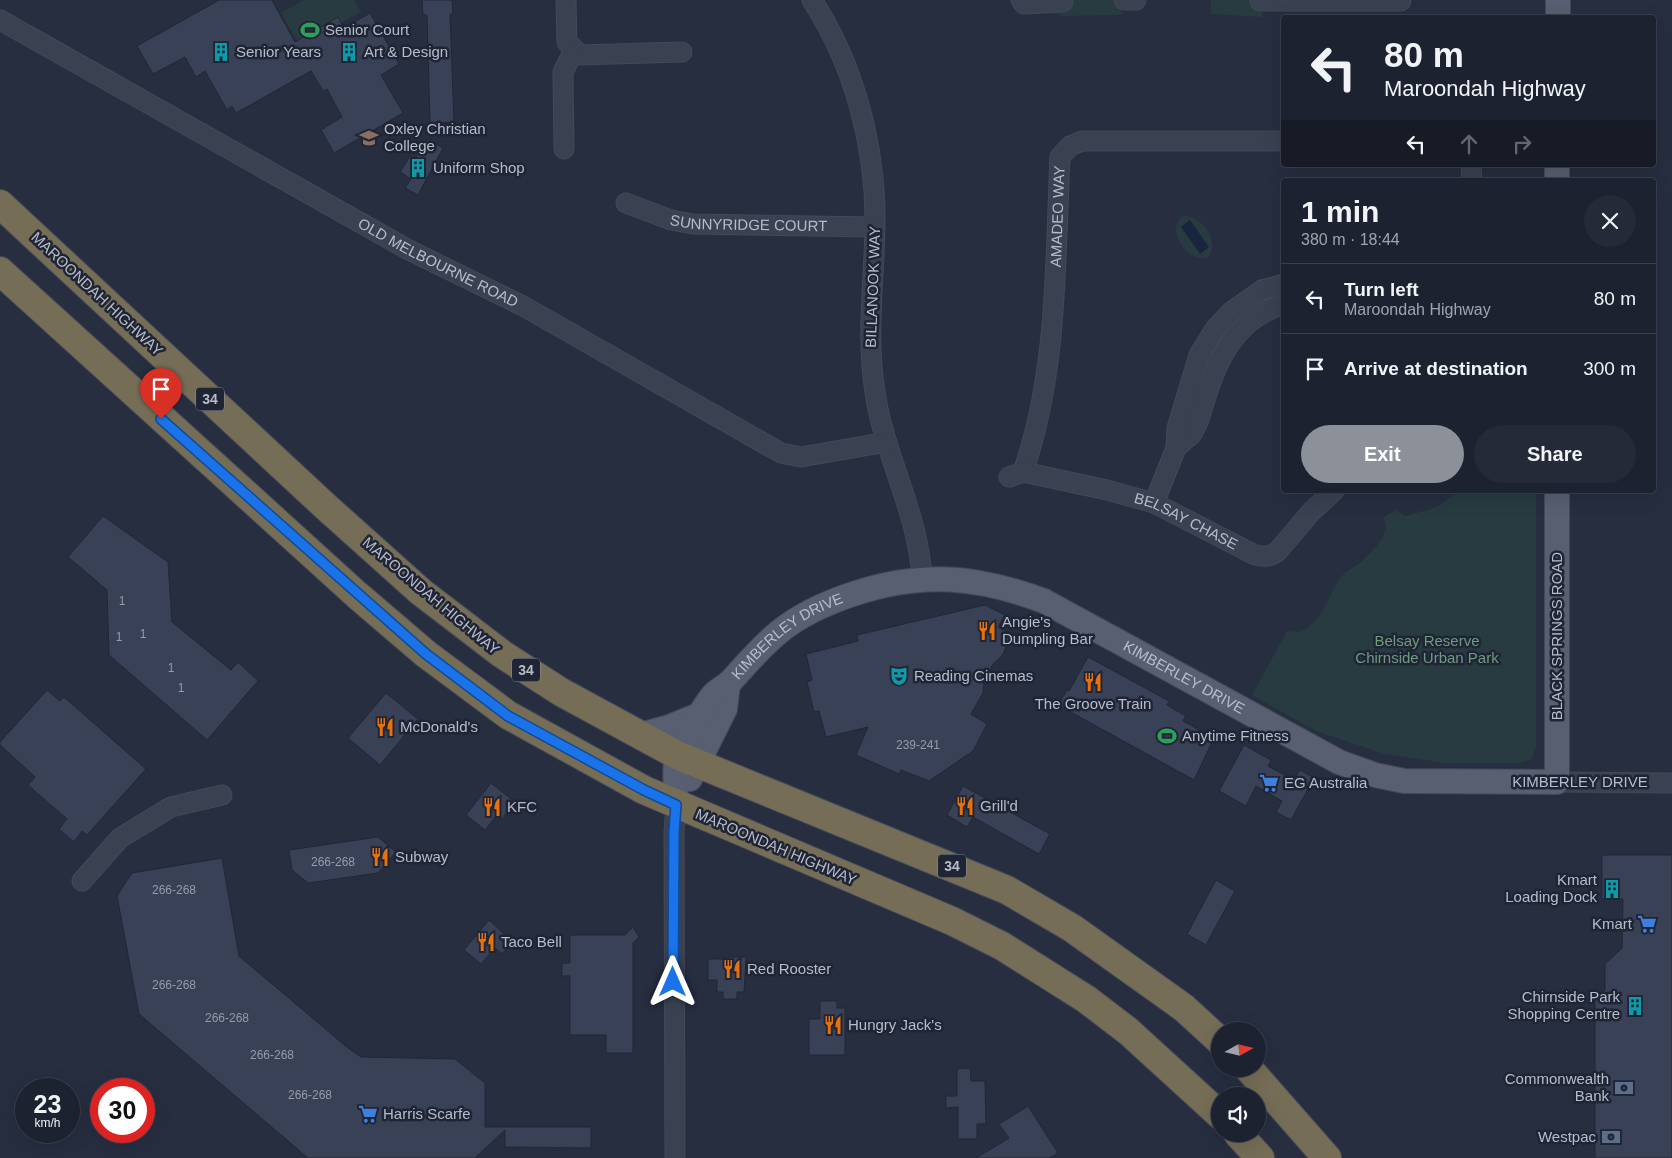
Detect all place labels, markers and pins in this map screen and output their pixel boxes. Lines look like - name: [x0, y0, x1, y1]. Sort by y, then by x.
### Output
- sports icon: Senior Court: [299, 19, 321, 41]
- place label: Senior Court: [325, 21, 410, 38]
- building icon: Senior Years: [210, 41, 232, 63]
- building icon: Art & Design: [338, 41, 360, 63]
- place label: Senior Years: [236, 43, 321, 60]
- place label: Art & Design: [364, 43, 448, 60]
- place label: Oxley Christian College: [384, 120, 486, 154]
- school or university icon: Oxley Christian College: [358, 127, 380, 149]
- building icon: Uniform Shop: [407, 157, 429, 179]
- place label: Uniform Shop: [433, 159, 525, 176]
- pin: [140, 368, 182, 419]
- place label: Angie's Dumpling Bar: [1002, 613, 1093, 647]
- restaurant icon: Angie's Dumpling Bar: [976, 620, 998, 642]
- theatre icon: Reading Cinemas: [888, 665, 910, 687]
- place label: Reading Cinemas: [914, 667, 1033, 684]
- restaurant icon: The Groove Train: [1082, 671, 1104, 693]
- place label: The Groove Train: [1035, 695, 1151, 712]
- restaurant icon: McDonald's: [374, 716, 396, 738]
- place label: McDonald's: [400, 718, 478, 735]
- sports icon: Anytime Fitness: [1156, 725, 1178, 747]
- place label: Anytime Fitness: [1182, 727, 1289, 744]
- supermarket icon: EG Australia: [1258, 772, 1280, 794]
- place label: EG Australia: [1284, 774, 1368, 791]
- restaurant icon: Grill'd: [954, 795, 976, 817]
- restaurant icon: KFC: [481, 796, 503, 818]
- place label: Grill'd: [980, 797, 1018, 814]
- place label: KFC: [507, 798, 537, 815]
- restaurant icon: Subway: [369, 846, 391, 868]
- place label: Subway: [395, 848, 449, 865]
- place label: Kmart Loading Dock: [1505, 871, 1598, 905]
- building icon: Kmart Loading Dock: [1601, 878, 1623, 900]
- supermarket icon: Kmart: [1636, 913, 1658, 935]
- place label: Kmart: [1592, 915, 1633, 932]
- restaurant icon: Taco Bell: [475, 931, 497, 953]
- place label: Taco Bell: [501, 933, 562, 950]
- restaurant icon: Red Rooster: [721, 958, 743, 980]
- place label: Red Rooster: [747, 960, 831, 977]
- place label: Chirnside Park Shopping Centre: [1507, 988, 1620, 1022]
- building icon: Chirnside Park Shopping Centre: [1624, 995, 1646, 1017]
- restaurant icon: Hungry Jack's: [822, 1014, 844, 1036]
- place label: Hungry Jack's: [848, 1016, 942, 1033]
- place label: Commonwealth Bank: [1505, 1070, 1609, 1104]
- bank icon: Commonwealth Bank: [1613, 1077, 1635, 1099]
- supermarket icon: Harris Scarfe: [357, 1103, 379, 1125]
- place label: Harris Scarfe: [383, 1105, 471, 1122]
- bank icon: Westpac: [1600, 1126, 1622, 1148]
- place label: Westpac: [1538, 1128, 1596, 1145]

